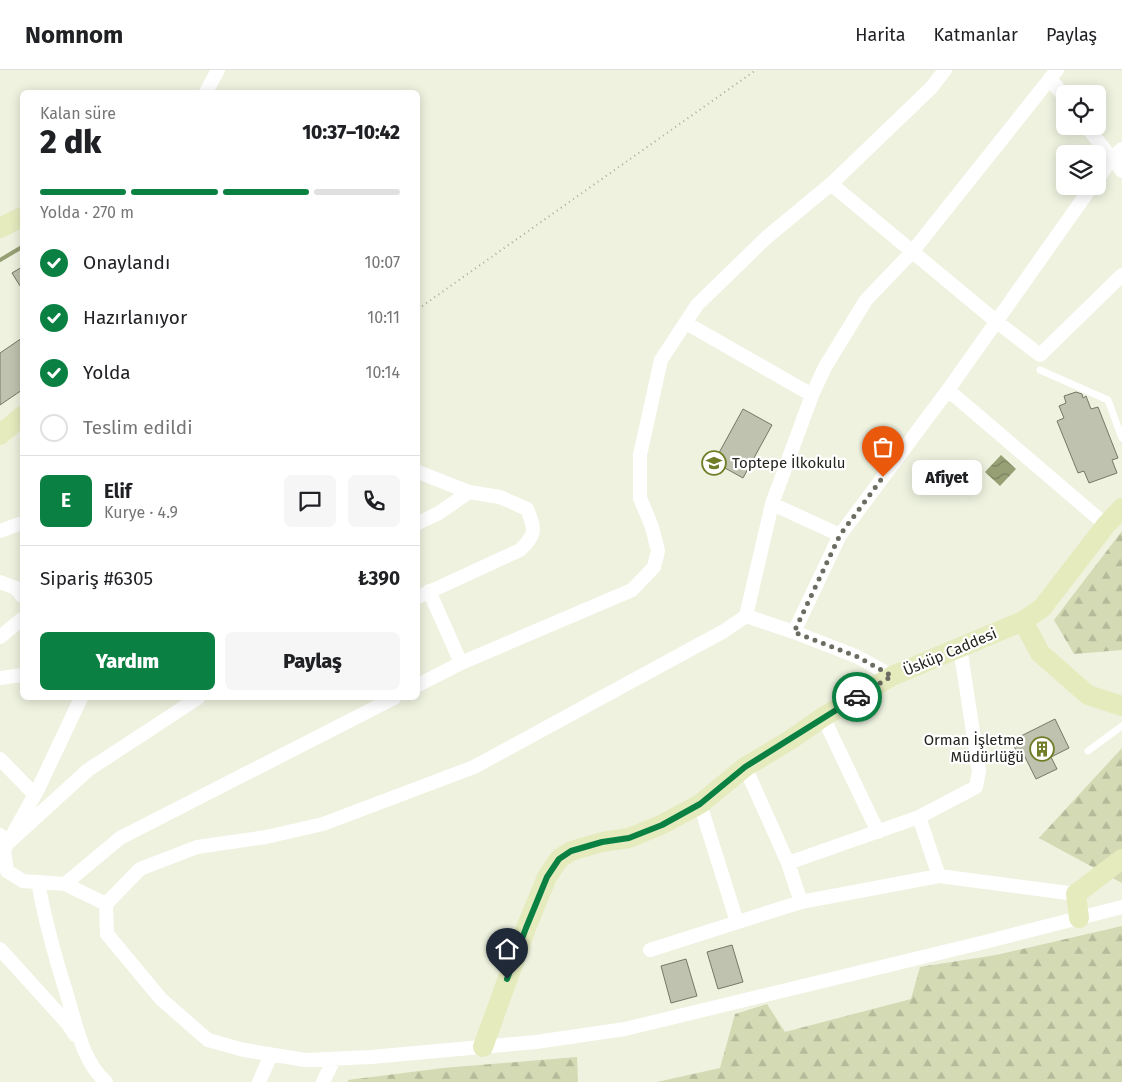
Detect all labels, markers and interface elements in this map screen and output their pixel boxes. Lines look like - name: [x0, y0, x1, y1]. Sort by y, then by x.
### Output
- text: Nomnom: [25, 21, 123, 49]
- text: Harita: [855, 24, 905, 46]
- text: Katmanlar: [933, 24, 1018, 46]
- text: Paylaş: [1046, 24, 1097, 46]
- map controls: [1056, 85, 1106, 195]
- button: locate: [1056, 85, 1106, 135]
- text: Kalan süre: [40, 104, 116, 123]
- text: 10:37–10:42: [302, 121, 400, 144]
- text: 2 dk: [40, 123, 101, 161]
- button: layers: [1056, 145, 1106, 195]
- text: Yolda · 270 m: [40, 203, 134, 222]
- icon: check: [40, 249, 68, 277]
- text: Onaylandı: [83, 251, 170, 274]
- text: 10:07: [365, 253, 400, 272]
- icon: check: [40, 304, 68, 332]
- text: Hazırlanıyor: [83, 306, 187, 329]
- text: 10:11: [367, 308, 400, 327]
- icon: check: [40, 359, 68, 387]
- text: Yolda: [83, 361, 131, 384]
- text: 10:14: [366, 363, 400, 382]
- text: Teslim edildi: [83, 416, 193, 439]
- pin: [862, 426, 904, 477]
- icon: bag: [869, 433, 897, 461]
- school or university icon: Toptepe İlkokulu: [701, 450, 727, 476]
- place label: Toptepe İlkokulu: [732, 454, 846, 472]
- callout: Afiyet: [913, 460, 983, 494]
- text: Afiyet: [925, 468, 969, 487]
- button: chat: [284, 475, 336, 527]
- button: phone: [348, 475, 400, 527]
- text: Elif: [104, 480, 132, 503]
- text: E: [61, 489, 71, 512]
- text: Kurye · 4.9: [104, 503, 178, 522]
- text: Sipariş #6305: [40, 567, 153, 590]
- text: ₺390: [358, 567, 400, 590]
- street label: Üsküp Caddesi: [901, 624, 999, 680]
- button: Yardım: [40, 632, 215, 690]
- button: Paylaş: [225, 632, 400, 690]
- courier: [832, 672, 882, 722]
- icon: car: [843, 683, 871, 711]
- place label: Orman İşletme Müdürlüğü: [924, 731, 1024, 766]
- building icon: Orman İşletme Müdürlüğü: [1029, 736, 1055, 762]
- pin: [486, 928, 528, 979]
- icon: home: [493, 935, 521, 963]

